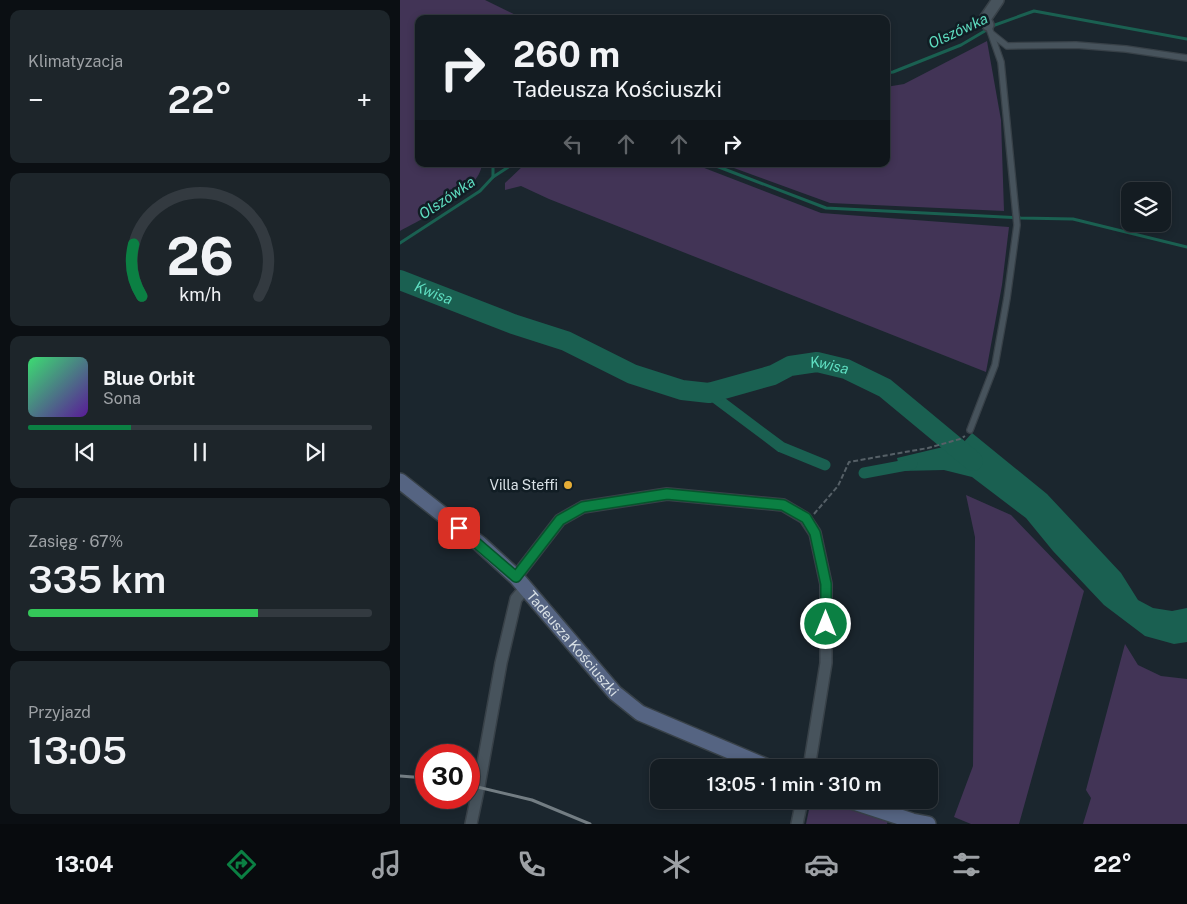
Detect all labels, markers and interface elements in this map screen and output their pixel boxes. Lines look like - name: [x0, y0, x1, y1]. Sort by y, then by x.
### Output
- water label: Olszówka: [925, 9, 990, 52]
- text: 260 m: [513, 34, 620, 75]
- icon: right: [430, 35, 495, 100]
- text: Klimatyzacja: [28, 52, 123, 71]
- text: Tadeusza Kościuszki: [513, 76, 722, 102]
- text: 22°: [168, 77, 232, 122]
- text: −: [28, 83, 44, 116]
- text: +: [356, 83, 372, 116]
- icon: left: [559, 130, 587, 158]
- icon: ahead: [612, 130, 640, 158]
- icon: ahead: [665, 130, 693, 158]
- icon: right: [718, 130, 746, 158]
- water label: Olszówka: [415, 173, 478, 223]
- map controls: [1121, 182, 1171, 232]
- button: layers: [1121, 182, 1171, 232]
- text: 26: [166, 226, 234, 287]
- water label: Kwisa: [412, 278, 455, 308]
- text: km/h: [179, 284, 221, 305]
- water label: Kwisa: [809, 353, 851, 377]
- text: Blue Orbit: [103, 367, 195, 389]
- text: Sona: [103, 389, 141, 408]
- icon: previous: [71, 438, 99, 466]
- icon: pause: [186, 438, 214, 466]
- icon: next: [301, 438, 329, 466]
- place label: Villa Steffi: [490, 477, 558, 493]
- marker: Villa Steffi: [562, 479, 574, 491]
- pin: [438, 507, 480, 549]
- icon: arrive: [445, 514, 473, 542]
- text: Zasięg · 67%: [28, 532, 123, 551]
- text: 335 km: [28, 557, 166, 602]
- street label: Tadeusza Kościuszki: [523, 588, 622, 699]
- position arrow: [799, 597, 851, 649]
- text: Przyjazd: [28, 703, 91, 722]
- text: 13:05: [28, 728, 127, 773]
- speed limit sign: 30: [415, 744, 480, 809]
- text: 13:05 · 1 min · 310 m: [706, 773, 882, 795]
- icon: directions: [224, 847, 259, 882]
- icon: music: [369, 847, 404, 882]
- icon: phone: [514, 847, 549, 882]
- icon: climate: [659, 847, 694, 882]
- icon: car: [804, 847, 839, 882]
- icon: filters: [949, 847, 984, 882]
- text: 13:04: [55, 851, 114, 877]
- text: 22°: [1094, 851, 1132, 877]

